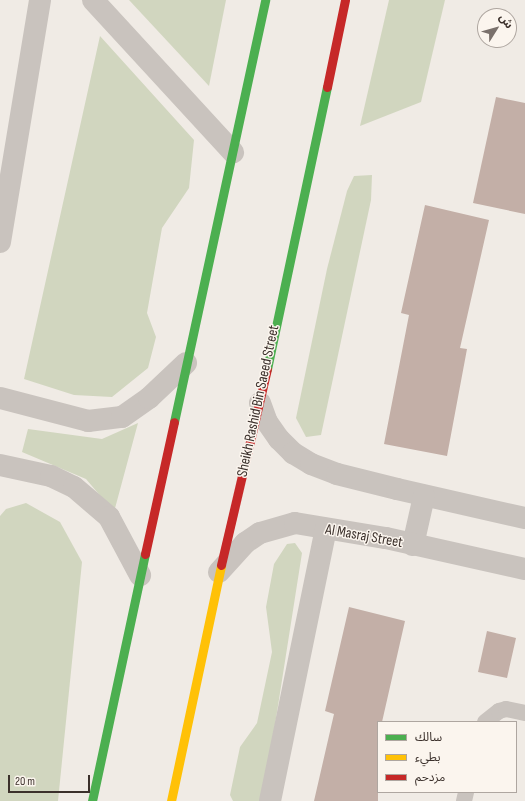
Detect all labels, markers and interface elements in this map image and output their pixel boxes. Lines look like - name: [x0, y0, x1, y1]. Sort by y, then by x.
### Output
- north arrow: [477, 8, 517, 48]
- text: ش: [496, 11, 516, 31]
- street label: Sheikh Rashid Bin Saeed Street: [233, 323, 283, 479]
- street label: Al Masraj Street: [324, 520, 404, 552]
- legend: [377, 721, 517, 793]
- text: سالك: [415, 730, 442, 745]
- text: بطيء: [415, 750, 441, 765]
- scale bar: [10, 767, 92, 793]
- text: مزدحم: [415, 770, 445, 785]
- text: 20 m: [15, 774, 35, 789]

